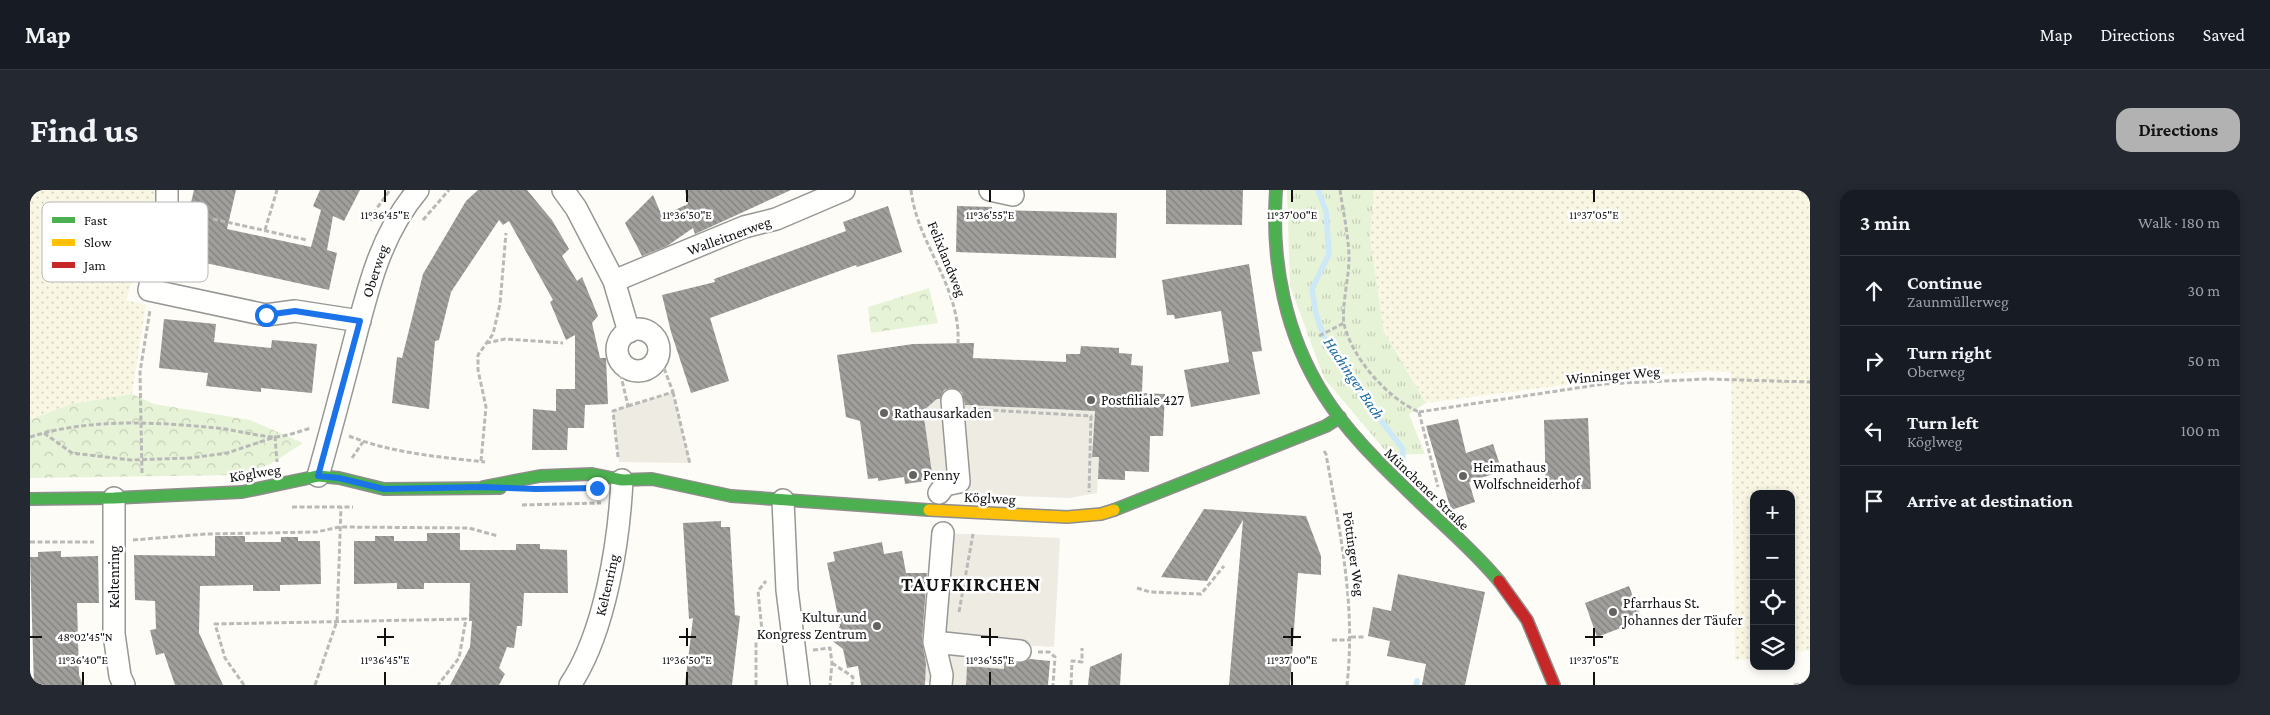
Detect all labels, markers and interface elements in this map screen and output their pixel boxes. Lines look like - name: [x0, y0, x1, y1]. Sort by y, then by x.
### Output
- text: Map: [25, 21, 71, 48]
- text: Map: [2040, 25, 2072, 45]
- text: Directions: [2100, 25, 2175, 45]
- text: Saved: [2203, 25, 2245, 45]
- button: Directions: [2116, 108, 2240, 152]
- text: Find us: [30, 111, 138, 150]
- legend: [42, 202, 208, 282]
- text: 11°36'45"E: [361, 208, 410, 222]
- text: 11°36'50"E: [662, 208, 712, 222]
- text: 11°36'55"E: [966, 208, 1015, 222]
- text: 11°37'00"E: [1267, 208, 1318, 222]
- text: 11°37'05"E: [1569, 208, 1619, 222]
- text: 3 min: [1860, 211, 1910, 235]
- text: Fast: [84, 212, 108, 228]
- street label: Walleitnerweg: [685, 213, 773, 260]
- text: Walk · 180 m: [2138, 214, 2220, 231]
- street label: Felixlandweg: [924, 219, 969, 300]
- text: Slow: [84, 234, 112, 250]
- street label: Oberweg: [359, 243, 392, 300]
- text: Jam: [82, 257, 106, 273]
- text: Continue: [1907, 272, 1982, 293]
- icon: ahead: [1860, 277, 1888, 305]
- text: 30 m: [2188, 282, 2220, 299]
- text: Zaunmüllerweg: [1907, 293, 2009, 310]
- route start: [255, 304, 278, 327]
- water label: Hachinger Bach: [1320, 334, 1388, 423]
- text: Turn right: [1907, 342, 1992, 363]
- icon: right: [1860, 347, 1888, 375]
- text: 50 m: [2188, 352, 2220, 369]
- street label: Winninger Weg: [1565, 363, 1661, 388]
- text: Oberweg: [1907, 363, 1965, 380]
- place label: Postfiliale 427: [1101, 392, 1184, 408]
- marker: Postfiliale 427: [1085, 394, 1097, 406]
- place label: Rathausarkaden: [894, 405, 992, 421]
- marker: Rathausarkaden: [878, 407, 890, 419]
- text: Turn left: [1907, 412, 1979, 433]
- icon: left: [1860, 417, 1888, 445]
- text: 100 m: [2181, 422, 2220, 439]
- text: Köglweg: [1907, 433, 1962, 450]
- street label: Münchener Straße: [1382, 445, 1473, 534]
- place label: Heimathaus Wolfschneiderhof: [1473, 459, 1582, 492]
- street label: Köglweg: [228, 461, 282, 486]
- place label: Penny: [923, 467, 960, 484]
- marker: Penny: [907, 469, 919, 481]
- marker: Heimathaus Wolfschneiderhof: [1457, 470, 1469, 482]
- route end: [586, 477, 609, 500]
- icon: arrive: [1860, 487, 1888, 515]
- street label: Köglweg: [964, 489, 1016, 508]
- map controls: [1750, 490, 1795, 670]
- button: +: [1750, 490, 1795, 535]
- text: Arrive at destination: [1907, 490, 2073, 511]
- street label: Pöttinger Weg: [1339, 511, 1368, 598]
- button: −: [1750, 535, 1795, 580]
- street label: Keltenring: [106, 545, 123, 609]
- street label: Keltenring: [592, 552, 623, 618]
- district label: TAUFKIRCHEN: [901, 573, 1041, 595]
- button: locate: [1750, 580, 1795, 625]
- place label: Pfarrhaus St. Johannes der Täufer: [1621, 595, 1743, 629]
- marker: Pfarrhaus St. Johannes der Täufer: [1607, 606, 1619, 618]
- place label: Kultur und Kongress Zentrum: [757, 609, 867, 643]
- marker: Kultur und Kongress Zentrum: [871, 620, 883, 632]
- button: layers: [1750, 625, 1795, 670]
- text: 48°02'45"N: [57, 630, 113, 644]
- text: 11°36'40"E: [58, 653, 108, 667]
- text: 11°36'45"E: [361, 653, 410, 667]
- text: 11°36'50"E: [662, 653, 712, 667]
- text: 11°36'55"E: [966, 653, 1015, 667]
- text: 11°37'00"E: [1267, 653, 1318, 667]
- text: 11°37'05"E: [1569, 653, 1619, 667]

